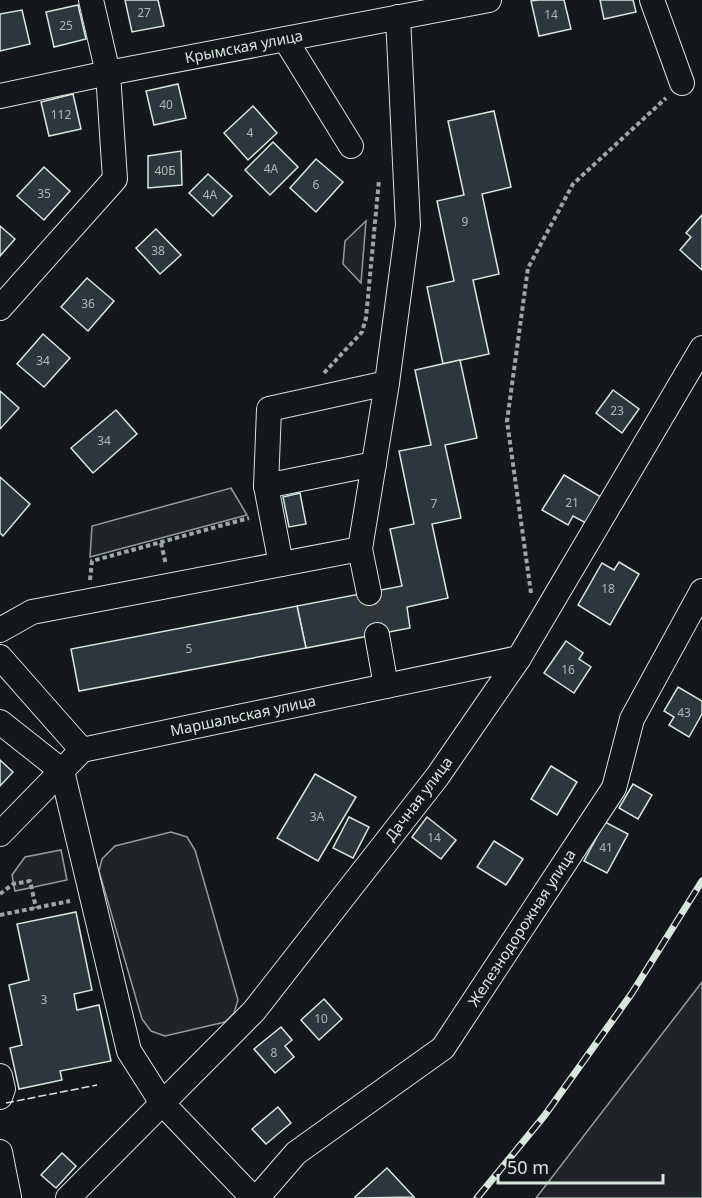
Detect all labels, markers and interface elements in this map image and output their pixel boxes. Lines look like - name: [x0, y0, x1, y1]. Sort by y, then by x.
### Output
- house number: 27: [137, 4, 151, 21]
- house number: 14: [544, 6, 558, 23]
- house number: 25: [59, 17, 73, 34]
- street label: Крымская улица: [183, 25, 305, 67]
- house number: 40: [159, 96, 173, 113]
- house number: 112: [51, 106, 71, 123]
- house number: 4: [247, 124, 254, 141]
- house number: 4А: [264, 160, 279, 177]
- house number: 40Б: [154, 162, 176, 179]
- house number: 6: [313, 176, 320, 193]
- house number: 35: [37, 185, 51, 202]
- house number: 4А: [203, 186, 218, 203]
- house number: 9: [462, 213, 469, 230]
- house number: 38: [151, 242, 165, 259]
- house number: 36: [81, 295, 95, 312]
- house number: 34: [36, 352, 50, 369]
- house number: 23: [610, 402, 624, 419]
- house number: 34: [97, 432, 111, 449]
- house number: 21: [565, 494, 579, 511]
- house number: 7: [431, 495, 438, 512]
- house number: 18: [601, 580, 615, 597]
- house number: 5: [186, 640, 193, 657]
- house number: 16: [561, 661, 575, 678]
- street label: Маршальская улица: [168, 690, 317, 740]
- house number: 43: [677, 704, 691, 721]
- street label: Дачная улица: [380, 752, 457, 845]
- house number: 3А: [310, 808, 325, 825]
- house number: 14: [427, 829, 441, 846]
- house number: 41: [599, 839, 613, 856]
- street label: Железнодорожная улица: [463, 845, 580, 1010]
- house number: 3: [41, 991, 48, 1008]
- house number: 10: [314, 1010, 328, 1027]
- house number: 8: [271, 1044, 278, 1061]
- scale bar: [498, 1147, 663, 1185]
- text: 50 m: [507, 1155, 549, 1179]

